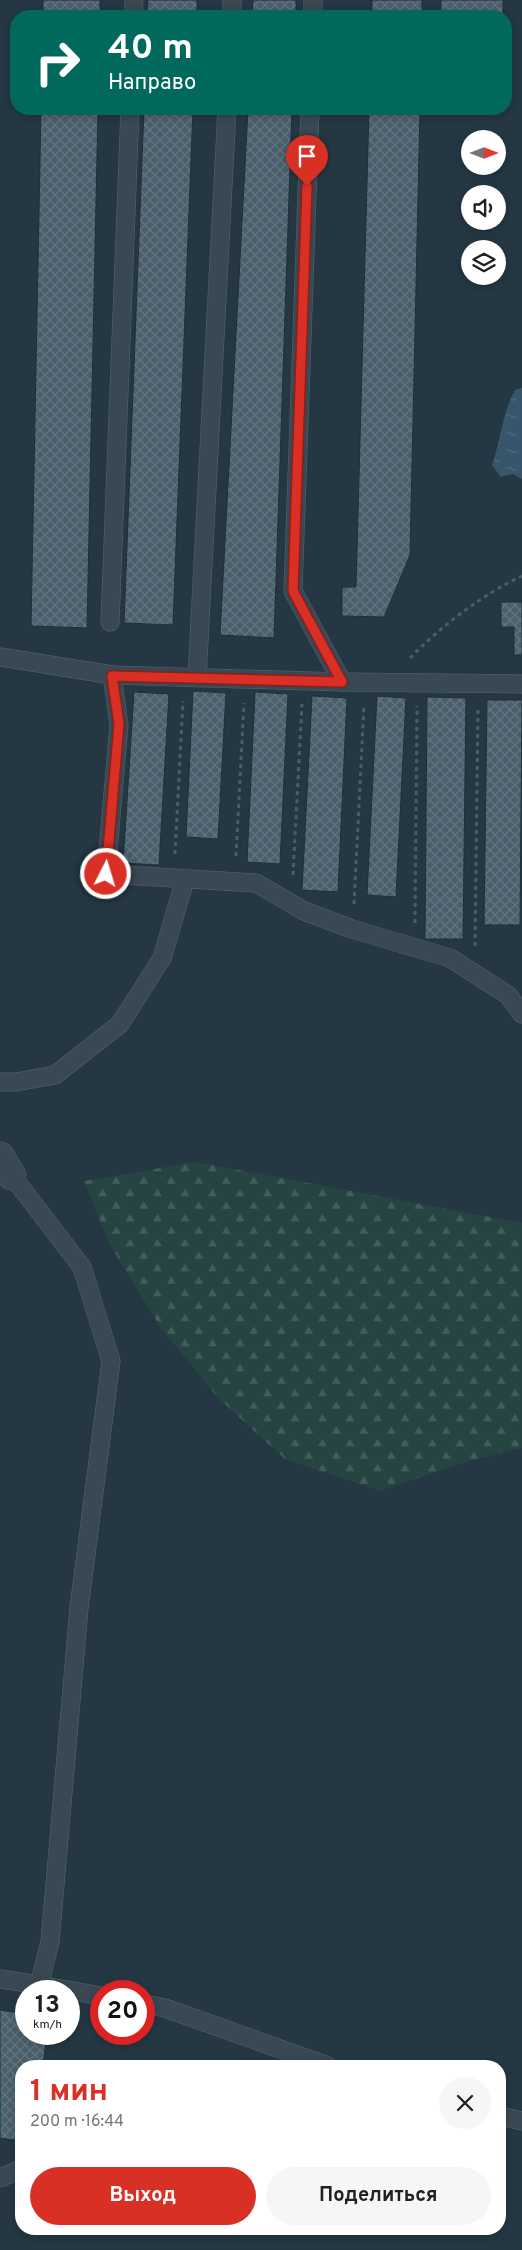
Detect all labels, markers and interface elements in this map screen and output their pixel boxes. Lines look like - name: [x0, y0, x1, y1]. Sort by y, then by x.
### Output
- text: 40 m: [108, 27, 193, 71]
- icon: right: [25, 30, 90, 95]
- text: Направо: [108, 70, 196, 97]
- north arrow: [461, 130, 506, 175]
- map controls: [461, 130, 506, 285]
- pin: [286, 135, 328, 186]
- icon: arrive: [293, 142, 321, 170]
- button: sound: [461, 185, 506, 230]
- button: layers: [461, 240, 506, 285]
- position arrow: [79, 847, 131, 899]
- speed limit sign: 20: [90, 1980, 155, 2045]
- text: 13: [35, 1990, 60, 2022]
- text: km/h: [33, 2017, 62, 2033]
- text: 1 мин: [30, 2074, 108, 2111]
- button: close: [439, 2077, 491, 2129]
- text: 200 m · 16:44: [30, 2112, 124, 2132]
- button: Выход: [30, 2167, 256, 2225]
- button: Поделиться: [266, 2167, 491, 2225]

